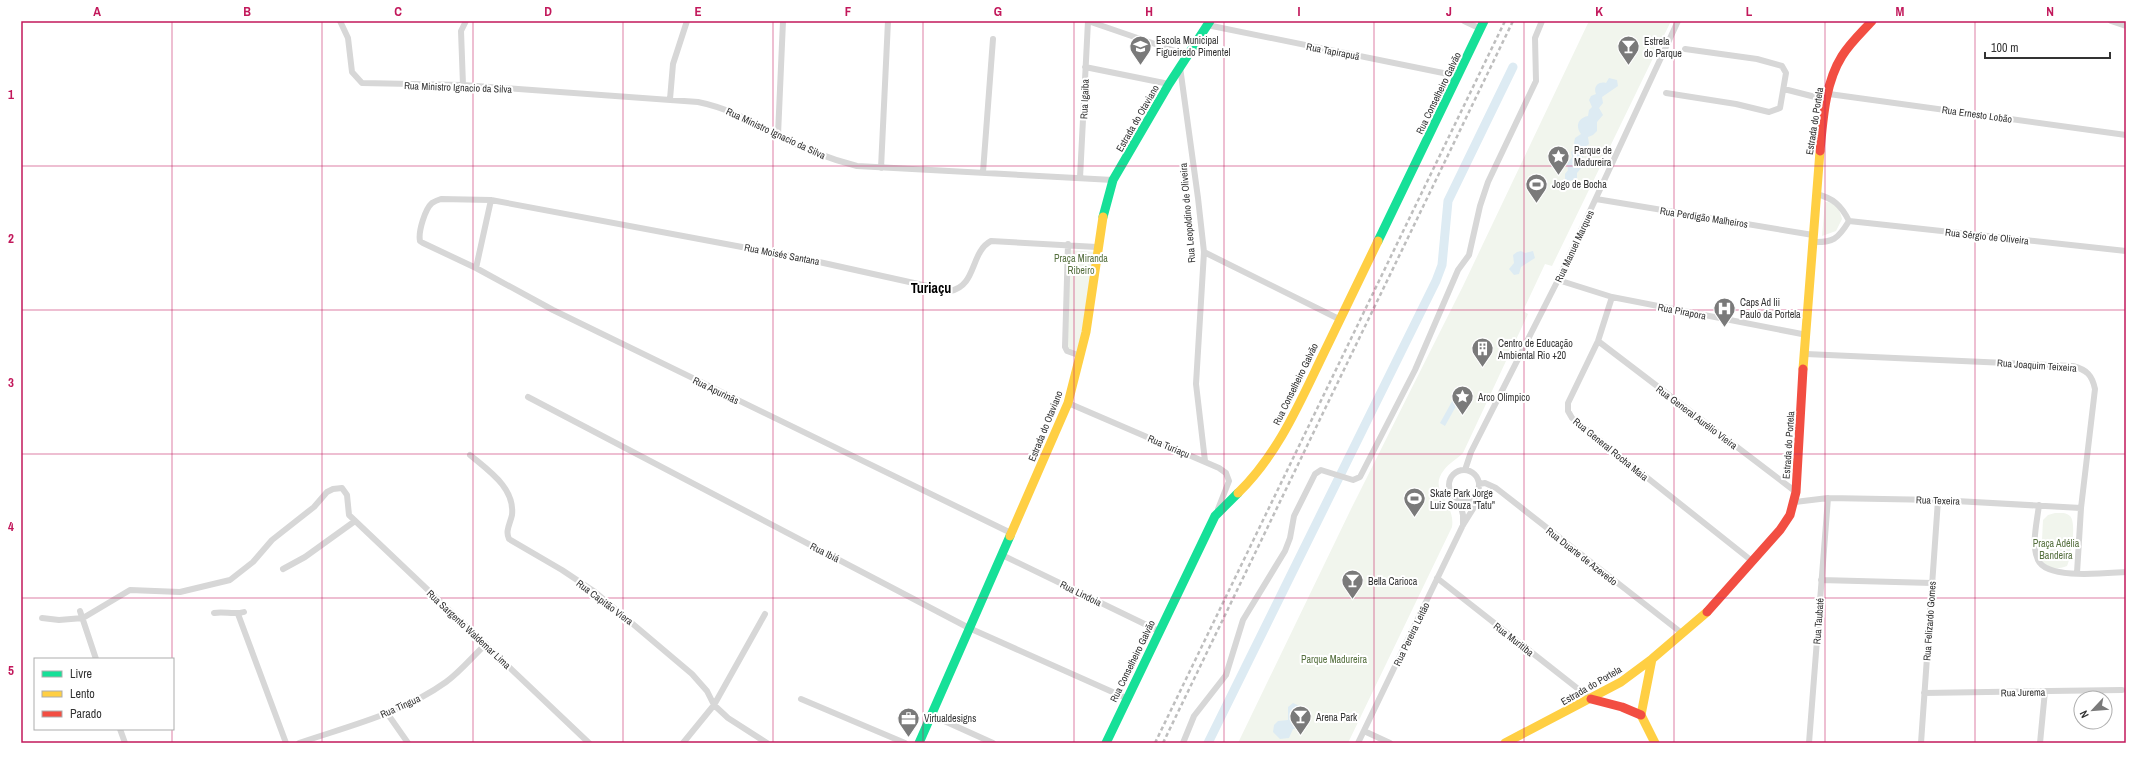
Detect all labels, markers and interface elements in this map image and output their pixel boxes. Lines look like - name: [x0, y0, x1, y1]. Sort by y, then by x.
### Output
- text: A: [93, 3, 101, 20]
- text: B: [243, 3, 251, 20]
- text: C: [394, 3, 402, 20]
- text: D: [544, 3, 552, 20]
- text: E: [694, 3, 702, 20]
- text: F: [845, 3, 852, 20]
- text: G: [994, 3, 1002, 20]
- text: H: [1145, 3, 1153, 20]
- text: I: [1298, 3, 1301, 20]
- text: J: [1446, 3, 1452, 20]
- text: K: [1595, 3, 1603, 20]
- text: L: [1746, 3, 1753, 20]
- text: M: [1896, 3, 1905, 20]
- text: N: [2046, 3, 2054, 20]
- school or university icon: Escola Municipal Figueiredo Pimentel: [1128, 33, 1154, 66]
- place label: Escola Municipal Figueiredo Pimentel: [1156, 34, 1230, 59]
- bar icon: Estrela do Parque: [1616, 34, 1642, 67]
- scale bar: [1985, 34, 2110, 60]
- place label: Estrela do Parque: [1644, 35, 1682, 60]
- street label: Rua Tapirapuã: [1305, 40, 1361, 63]
- text: 100 m: [1991, 40, 2018, 56]
- street label: Rua Conselheiro Galvão: [1413, 50, 1464, 136]
- street label: Rua Igaiba: [1077, 78, 1092, 119]
- street label: Rua Ministro Ignacio da Silva: [404, 79, 513, 96]
- street label: Estrada do Otaviano: [1113, 82, 1162, 154]
- text: 1: [8, 86, 14, 103]
- street label: Estrada do Portela: [1803, 86, 1826, 156]
- street label: Rua Ernesto Lobão: [1941, 103, 2013, 126]
- street label: Rua Ministro Ignacio da Silva: [724, 105, 828, 162]
- place icon: Parque de Madureira: [1546, 143, 1572, 176]
- place label: Parque de Madureira: [1574, 144, 1612, 169]
- street label: Rua Leopoldino de Oliveira: [1177, 162, 1198, 263]
- sports icon: Jogo de Bocha: [1524, 171, 1550, 204]
- place label: Jogo de Bocha: [1552, 178, 1607, 191]
- street label: Rua Perdigão Malheiros: [1659, 204, 1749, 231]
- street label: Rua Manuel Marques: [1552, 208, 1597, 284]
- street label: Rua Sérgio de Oliveira: [1945, 226, 2030, 247]
- text: 2: [8, 230, 14, 247]
- street label: Rua Moisés Santana: [743, 241, 821, 268]
- park label: Praça Miranda Ribeiro: [1054, 252, 1108, 277]
- district label: Turiaçu: [911, 279, 951, 297]
- hospital icon: Caps Ad Iii Paulo da Portela: [1712, 295, 1738, 328]
- place label: Caps Ad Iii Paulo da Portela: [1740, 296, 1801, 321]
- street label: Rua Pirapora: [1657, 300, 1708, 323]
- building icon: Centro de Educação Ambiental Rio +20: [1469, 336, 1495, 369]
- place label: Centro de Educação Ambiental Rio +20: [1497, 337, 1573, 362]
- street label: Rua Conselheiro Galvão: [1270, 341, 1321, 427]
- street label: Rua Joaquim Teixeira: [1997, 356, 2078, 375]
- text: 3: [8, 374, 14, 391]
- street label: Rua Apurinãs: [691, 374, 741, 407]
- street label: Rua General Aurélio Vieira: [1654, 383, 1740, 452]
- place icon: Arco Olímpico: [1449, 384, 1475, 417]
- street label: Estrada do Otaviano: [1025, 388, 1066, 464]
- place label: Arco Olímpico: [1477, 391, 1530, 404]
- street label: Estrada do Portela: [1780, 410, 1797, 479]
- street label: Rua General Rocha Maia: [1570, 415, 1651, 484]
- street label: Rua Turiaçu: [1146, 432, 1192, 461]
- sports icon: Skate Park Jorge Luiz Souza "Tatu": [1402, 486, 1428, 519]
- place label: Skate Park Jorge Luiz Souza "Tatu": [1430, 487, 1495, 512]
- street label: Rua Texeira: [1916, 493, 1961, 508]
- text: 4: [8, 518, 14, 535]
- street label: Rua Duarte de Azevedo: [1543, 524, 1620, 589]
- park label: Praça Adélia Bandeira: [2033, 537, 2080, 562]
- street label: Rua Ibiá: [808, 540, 842, 565]
- bar icon: Bella Carioca: [1340, 568, 1366, 601]
- place label: Bella Carioca: [1368, 575, 1418, 588]
- street label: Rua Capitão Viera: [574, 577, 636, 628]
- street label: Rua Lindoia: [1058, 578, 1104, 609]
- street label: Rua Felizardo Gomes: [1920, 581, 1939, 661]
- street label: Rua Sargento Waldemar Lima: [424, 587, 514, 672]
- street label: Rua Taubaté: [1810, 597, 1827, 645]
- street label: Rua Pereira Leitão: [1390, 600, 1433, 668]
- street label: Rua Conselheiro Galvão: [1107, 618, 1158, 704]
- street label: Rua Muritiba: [1491, 620, 1537, 659]
- park label: Parque Madureira: [1301, 653, 1367, 666]
- legend: [34, 658, 174, 730]
- text: 5: [8, 662, 14, 679]
- street label: Estrada do Portela: [1559, 663, 1624, 708]
- text: Livre: [70, 666, 92, 682]
- text: Lento: [70, 686, 95, 702]
- street label: Rua Jurema: [2001, 686, 2046, 699]
- north arrow: [2073, 690, 2113, 730]
- street label: Rua Tingua: [378, 692, 423, 721]
- bar icon: Arena Park: [1287, 704, 1313, 737]
- office icon: Virtualdesigns: [896, 705, 922, 738]
- text: Parado: [70, 706, 102, 722]
- text: N: [2076, 708, 2092, 720]
- place label: Arena Park: [1315, 711, 1358, 724]
- place label: Virtualdesigns: [924, 712, 976, 725]

